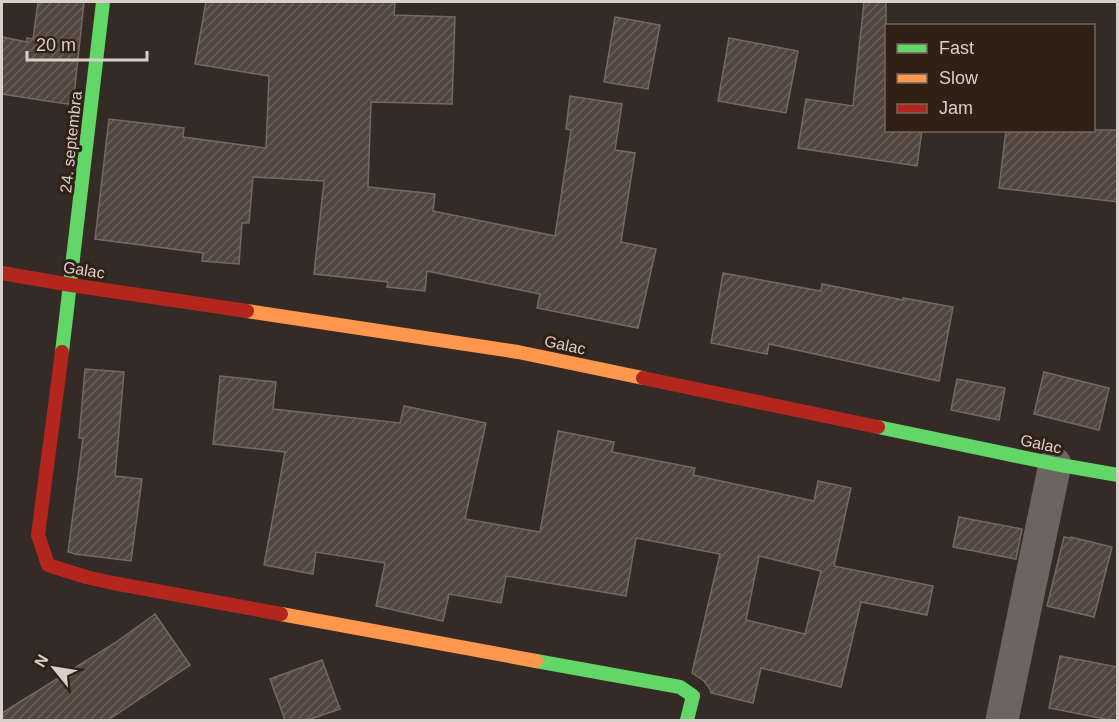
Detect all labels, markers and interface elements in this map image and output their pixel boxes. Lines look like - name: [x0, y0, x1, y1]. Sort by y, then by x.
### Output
- scale bar: [27, 24, 147, 62]
- legend: [885, 24, 1095, 132]
- text: 20 m: [36, 35, 76, 55]
- text: Fast: [939, 38, 974, 58]
- text: Slow: [939, 68, 979, 88]
- street label: 24. septembra: [57, 90, 85, 194]
- text: Jam: [939, 98, 973, 118]
- street label: Galac: [62, 258, 106, 282]
- street label: Galac: [543, 332, 587, 358]
- street label: Galac: [1019, 431, 1063, 457]
- north arrow: [24, 638, 84, 698]
- text: N: [31, 651, 52, 670]

